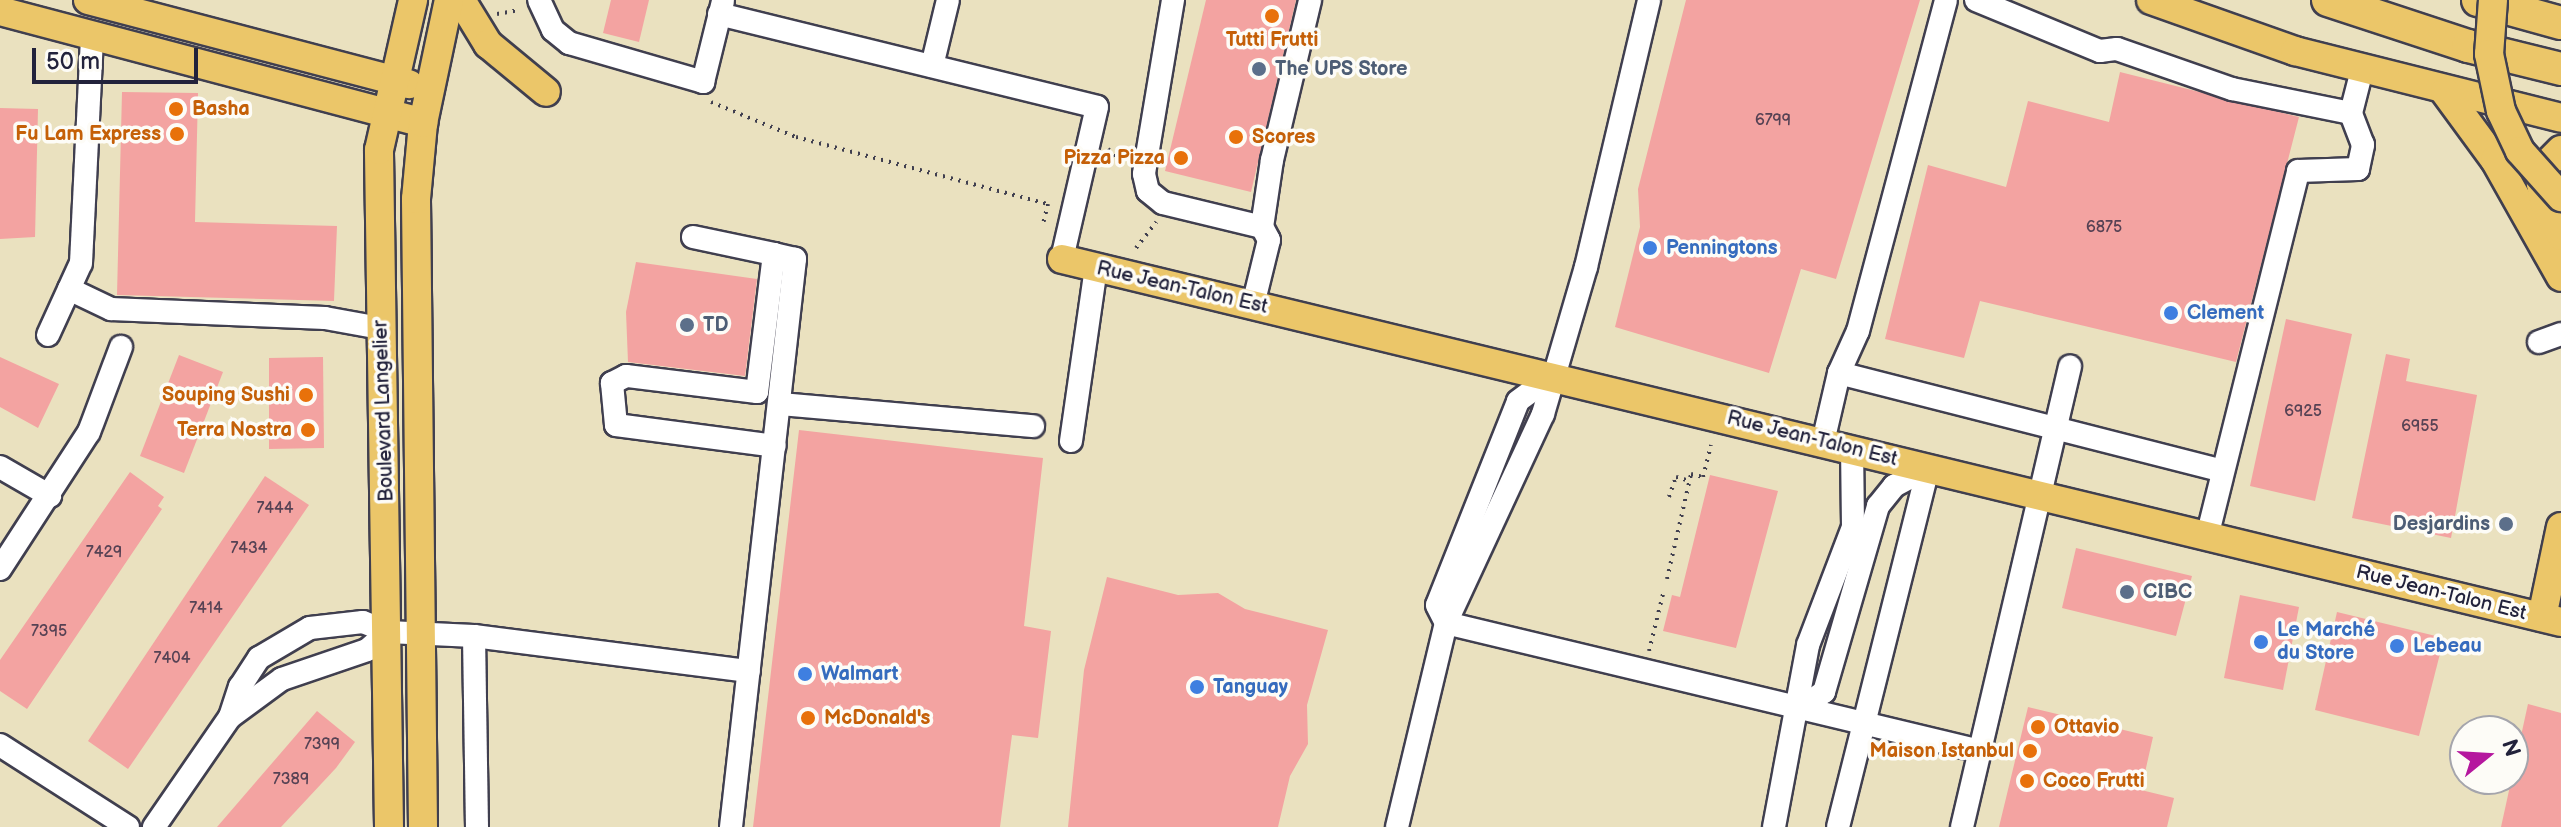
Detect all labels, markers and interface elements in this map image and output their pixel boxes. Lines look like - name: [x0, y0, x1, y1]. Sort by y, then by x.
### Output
- marker: Tutti Frutti: [1263, 7, 1281, 25]
- place label: Tutti Frutti: [1226, 28, 1318, 52]
- scale bar: [36, 32, 202, 82]
- text: 50 m: [46, 47, 100, 76]
- place label: The UPS Store: [1275, 57, 1407, 81]
- marker: The UPS Store: [1250, 60, 1268, 78]
- place label: Basha: [192, 97, 250, 121]
- marker: Basha: [167, 100, 185, 118]
- house number: 6799: [1755, 111, 1791, 131]
- place label: Fu Lam Express: [15, 122, 161, 146]
- marker: Fu Lam Express: [168, 125, 186, 143]
- place label: Scores: [1252, 125, 1315, 149]
- marker: Scores: [1227, 128, 1245, 146]
- place label: Pizza Pizza: [1063, 146, 1165, 170]
- marker: Pizza Pizza: [1172, 149, 1190, 167]
- house number: 6875: [2086, 218, 2122, 238]
- place label: Penningtons: [1666, 236, 1778, 260]
- marker: Penningtons: [1641, 239, 1659, 257]
- street label: Rue Jean-Talon Est: [1094, 257, 1270, 319]
- place label: Clement: [2187, 301, 2264, 325]
- marker: Clement: [2162, 304, 2180, 322]
- place label: TD: [703, 313, 728, 337]
- marker: TD: [678, 316, 696, 334]
- street label: Boulevard Langelier: [369, 320, 399, 502]
- place label: Souping Sushi: [162, 383, 290, 407]
- marker: Souping Sushi: [297, 386, 315, 404]
- house number: 6925: [2284, 402, 2322, 422]
- street label: Rue Jean-Talon Est: [1724, 406, 1900, 472]
- house number: 6955: [2401, 417, 2439, 437]
- place label: Terra Nostra: [177, 418, 292, 442]
- marker: Terra Nostra: [299, 421, 317, 439]
- house number: 7444: [256, 499, 294, 519]
- place label: Desjardins: [2393, 512, 2490, 536]
- marker: Desjardins: [2497, 515, 2515, 533]
- house number: 7434: [230, 539, 268, 559]
- house number: 7429: [86, 543, 122, 563]
- street label: Rue Jean-Talon Est: [2353, 560, 2529, 626]
- place label: CIBC: [2143, 580, 2192, 604]
- marker: CIBC: [2118, 583, 2136, 601]
- house number: 7414: [189, 599, 223, 619]
- place label: Le Marché du Store: [2277, 618, 2375, 665]
- house number: 7395: [31, 622, 67, 642]
- marker: Le Marché du Store: [2252, 633, 2270, 651]
- place label: Lebeau: [2413, 634, 2482, 658]
- marker: Lebeau: [2388, 637, 2406, 655]
- house number: 7404: [154, 649, 190, 669]
- place label: Walmart: [821, 662, 898, 686]
- marker: Walmart: [796, 665, 814, 683]
- place label: Tanguay: [1213, 675, 1288, 699]
- marker: Tanguay: [1188, 678, 1206, 696]
- place label: McDonald's: [824, 706, 930, 730]
- marker: McDonald's: [799, 709, 817, 727]
- place label: Ottavio: [2054, 715, 2119, 739]
- north arrow: [2449, 715, 2529, 795]
- marker: Ottavio: [2029, 718, 2047, 736]
- house number: 7399: [304, 735, 340, 755]
- text: N: [2495, 736, 2526, 760]
- place label: Maison Istanbul: [1870, 739, 2014, 763]
- marker: Maison Istanbul: [2021, 742, 2039, 760]
- place label: Coco Frutti: [2043, 769, 2145, 793]
- house number: 7389: [273, 770, 309, 790]
- marker: Coco Frutti: [2018, 772, 2036, 790]

